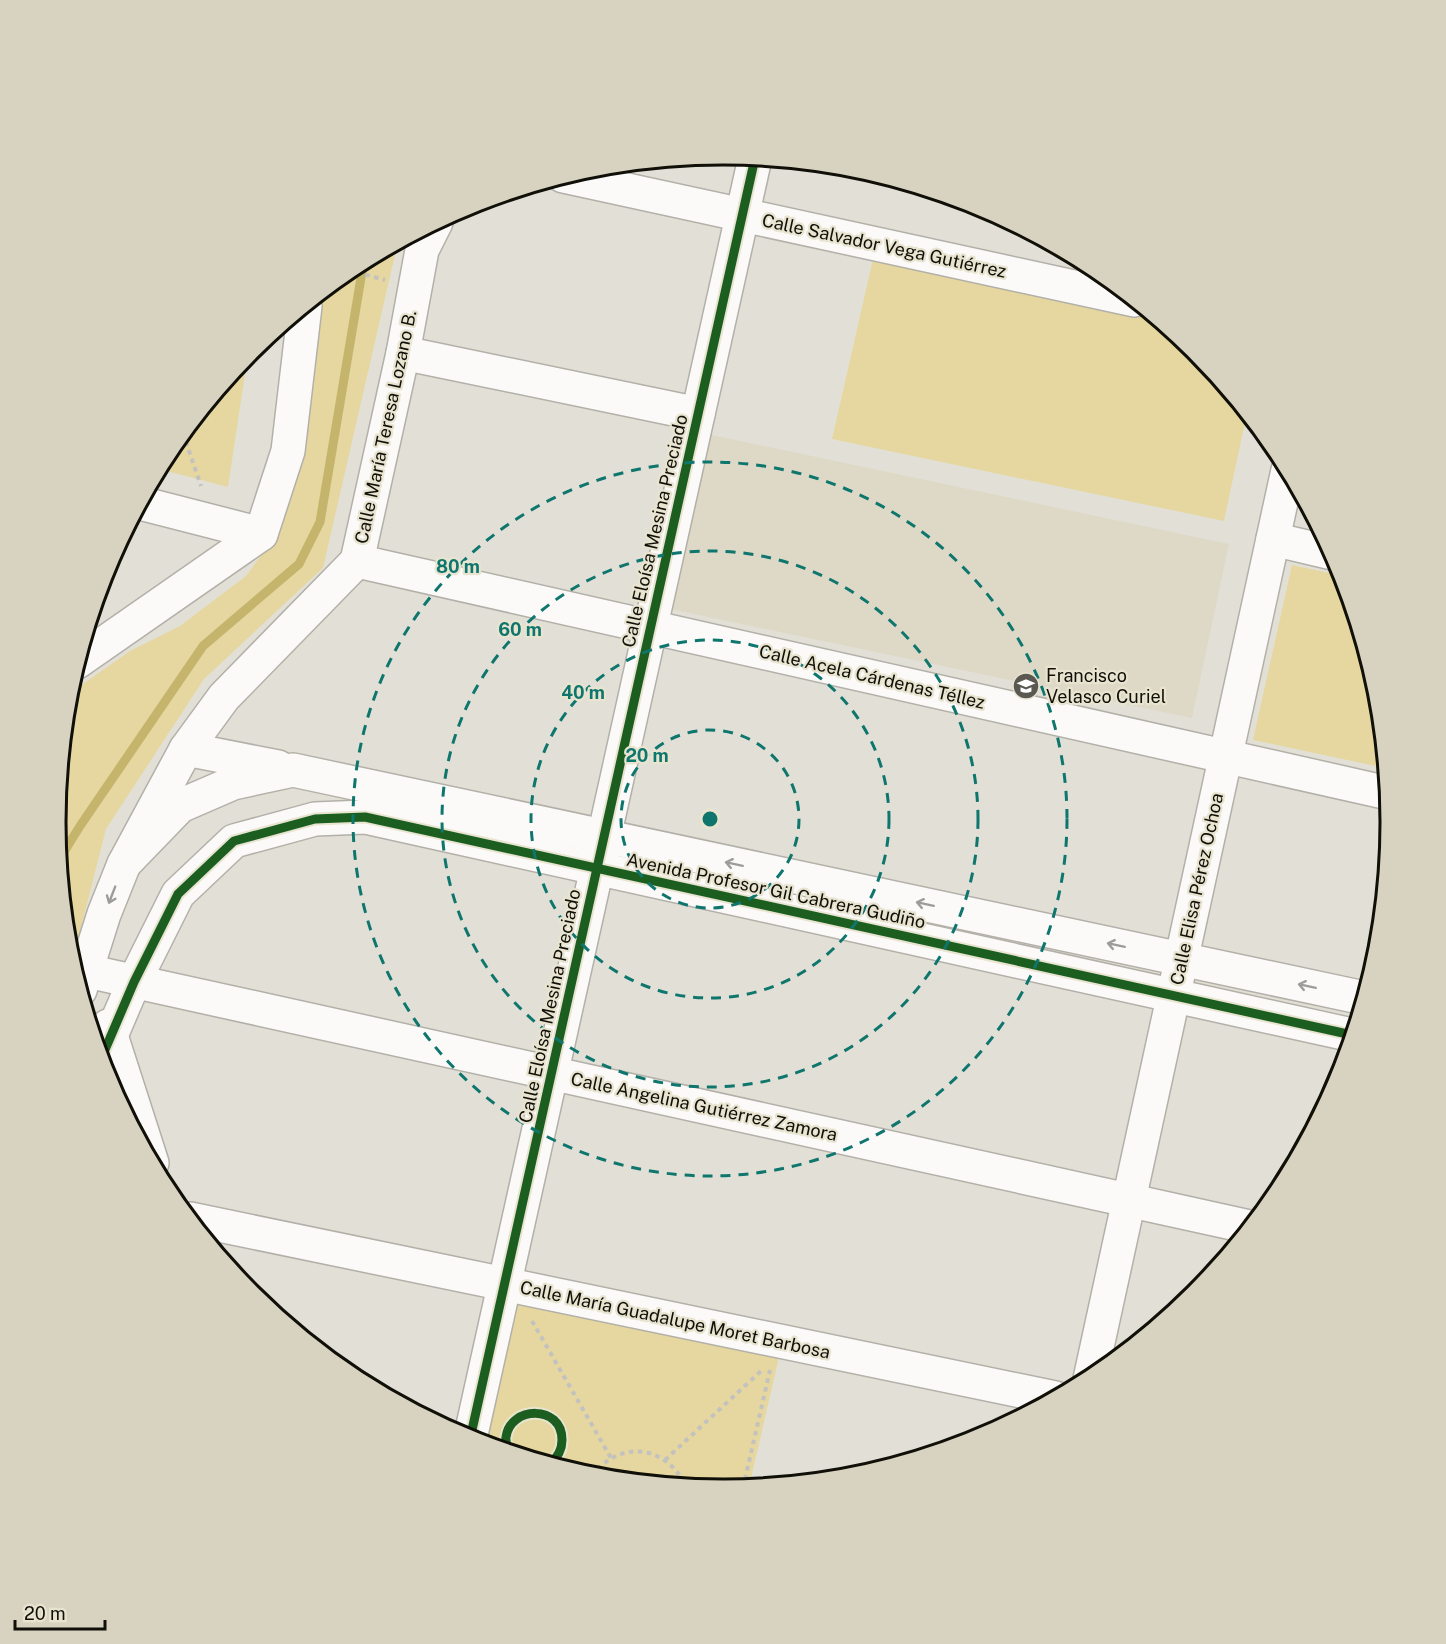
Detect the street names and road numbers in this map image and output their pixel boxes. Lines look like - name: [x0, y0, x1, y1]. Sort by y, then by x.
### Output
- street label: Calle Salvador Vega Gutiérrez: [760, 209, 1008, 282]
- street label: Calle María Teresa Lozano B.: [350, 308, 421, 546]
- street label: Calle Eloísa Mesina Preciado: [617, 412, 692, 650]
- street label: Calle Acela Cárdenas Téllez: [757, 640, 987, 713]
- street label: Calle Elisa Pérez Ochoa: [1166, 791, 1227, 987]
- street label: Avenida Profesor Gil Cabrera Gudiño: [625, 849, 927, 932]
- street label: Calle Eloísa Mesina Preciado: [514, 887, 585, 1125]
- street label: Calle Angelina Gutiérrez Zamora: [569, 1068, 839, 1145]
- street label: Calle María Guadalupe Moret Barbosa: [518, 1276, 832, 1363]

